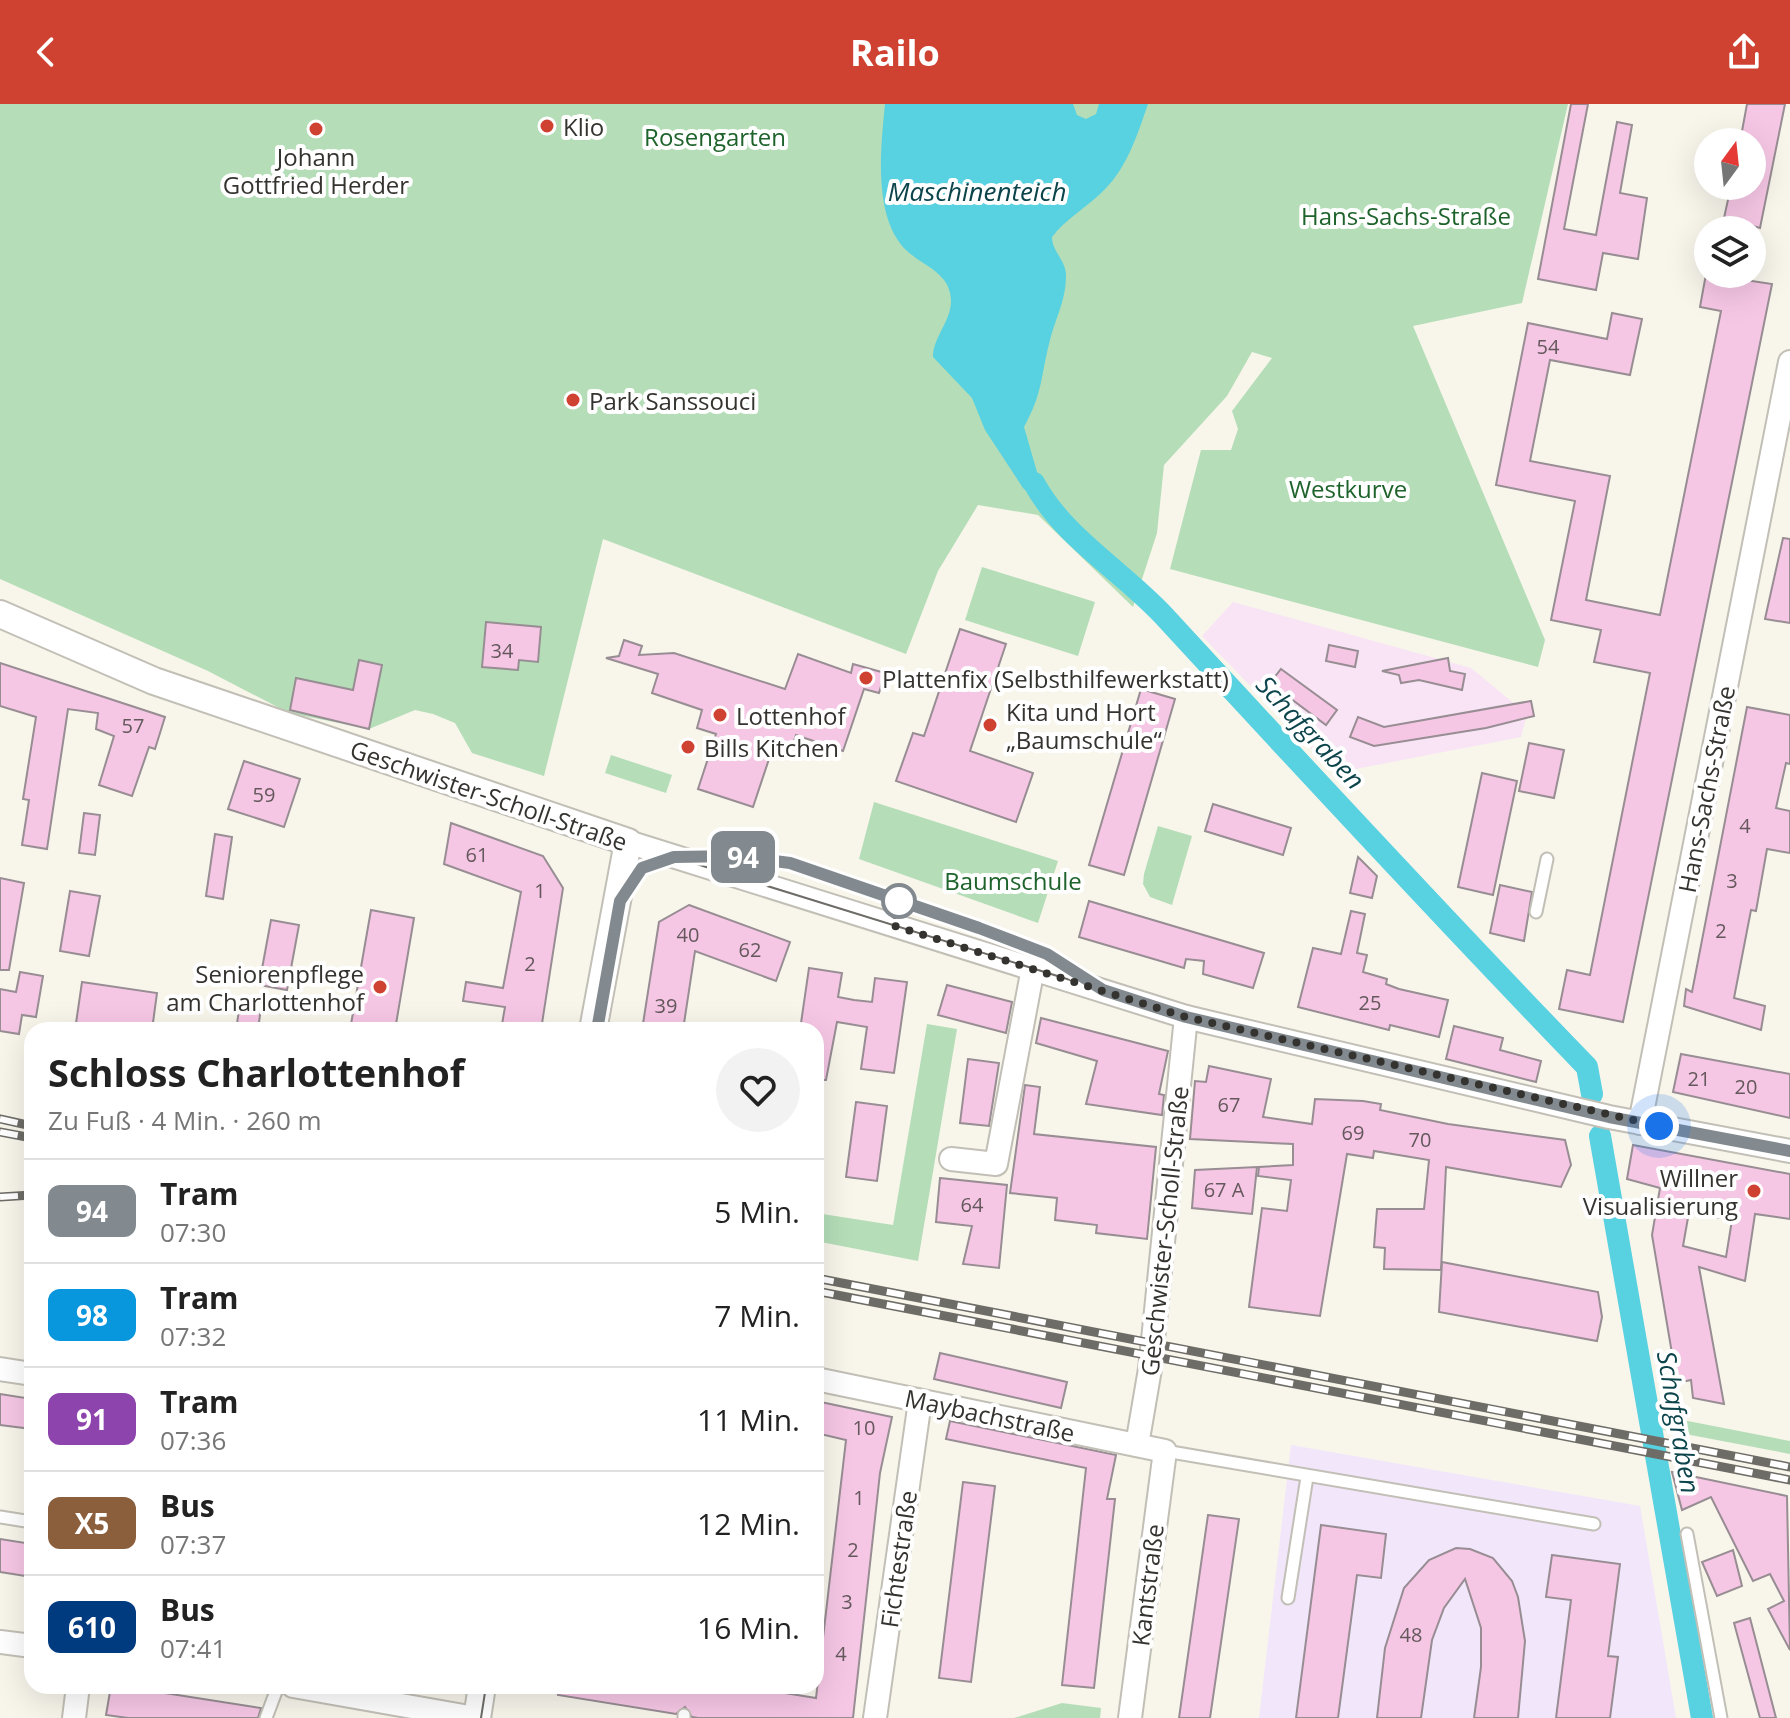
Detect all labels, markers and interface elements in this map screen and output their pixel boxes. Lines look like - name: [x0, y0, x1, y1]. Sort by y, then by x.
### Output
- text: Railo: [850, 28, 940, 77]
- icon: back: [24, 30, 68, 74]
- icon: share: [1722, 30, 1766, 74]
- place label: Klio: [563, 110, 604, 143]
- marker: Klio: [538, 117, 556, 135]
- marker: Johann Gottfried Herder: [307, 120, 325, 138]
- park label: Rosengarten: [644, 120, 786, 153]
- north arrow: [1694, 128, 1766, 200]
- map controls: [1694, 128, 1766, 288]
- place label: Johann Gottfried Herder: [223, 140, 409, 201]
- water label: Maschinenteich: [888, 173, 1066, 209]
- park label: Hans-Sachs-Straße: [1301, 199, 1511, 232]
- button: layers: [1694, 216, 1766, 288]
- house number: 54: [1537, 333, 1560, 360]
- place label: Park Sanssouci: [589, 384, 756, 417]
- marker: Park Sanssouci: [564, 391, 582, 409]
- park label: Westkurve: [1289, 472, 1407, 505]
- house number: 34: [491, 637, 514, 664]
- place label: Plattenfix (Selbsthilfewerkstatt): [882, 662, 1229, 695]
- water label: Schafgraben: [1249, 667, 1373, 797]
- marker: Plattenfix (Selbsthilfewerkstatt): [857, 669, 875, 687]
- street label: Hans-Sachs-Straße: [1670, 683, 1742, 895]
- place label: Kita und Hort „Baumschule“: [1006, 695, 1162, 756]
- place label: Lottenhof: [736, 699, 847, 732]
- marker: Lottenhof: [711, 706, 729, 724]
- house number: 57: [122, 712, 144, 739]
- marker: Kita und Hort „Baumschule“: [981, 716, 999, 734]
- place label: Bills Kitchen: [704, 731, 839, 764]
- street label: Geschwister-Scholl-Straße: [346, 732, 632, 858]
- marker: Bills Kitchen: [679, 738, 697, 756]
- house number: 59: [253, 781, 275, 808]
- house number: 4: [1739, 812, 1751, 839]
- line badge: 94: [707, 831, 779, 883]
- text: 94: [727, 838, 759, 876]
- house number: 61: [466, 841, 488, 868]
- park label: Baumschule: [944, 864, 1082, 897]
- house number: 3: [1726, 867, 1738, 894]
- house number: 1: [534, 877, 546, 904]
- unlabelled marker: [882, 884, 916, 918]
- house number: 2: [1715, 917, 1727, 944]
- house number: 40: [677, 921, 699, 948]
- house number: 62: [739, 936, 761, 963]
- house number: 2: [524, 950, 536, 977]
- place label: Seniorenpflege am Charlottenhof: [166, 957, 366, 1018]
- marker: Seniorenpflege am Charlottenhof: [371, 978, 389, 996]
- house number: 25: [1359, 989, 1381, 1016]
- house number: 39: [655, 992, 677, 1019]
- text: Schloss Charlottenhof: [48, 1046, 464, 1098]
- button: heart: [716, 1048, 800, 1132]
- house number: 21: [1688, 1065, 1710, 1092]
- house number: 20: [1735, 1073, 1757, 1100]
- street label: Geschwister-Scholl-Straße: [1132, 1084, 1196, 1378]
- house number: 67: [1218, 1091, 1240, 1118]
- text: Zu Fuß · 4 Min. · 260 m: [48, 1102, 322, 1138]
- your location: [1639, 1106, 1679, 1146]
- house number: 69: [1342, 1119, 1364, 1146]
- house number: 70: [1409, 1126, 1431, 1153]
- place label: Willner Visualisierung: [1583, 1161, 1738, 1222]
- text: Tram: [160, 1173, 239, 1214]
- house number: 67 A: [1204, 1176, 1245, 1203]
- marker: Willner Visualisierung: [1745, 1182, 1763, 1200]
- text: 5 Min.: [714, 1191, 800, 1232]
- house number: 64: [961, 1191, 984, 1218]
- text: 94: [76, 1192, 108, 1230]
- text: 07:30: [160, 1214, 226, 1250]
- text: Tram: [160, 1277, 239, 1318]
- text: 7 Min.: [714, 1295, 800, 1336]
- text: 98: [76, 1296, 108, 1334]
- text: 07:32: [160, 1318, 226, 1354]
- water label: Schafgraben: [1649, 1348, 1709, 1496]
- text: Tram: [160, 1381, 239, 1422]
- street label: Maybachstraße: [902, 1381, 1078, 1449]
- text: 11 Min.: [697, 1399, 800, 1440]
- text: 91: [76, 1400, 108, 1438]
- house number: 10: [853, 1414, 875, 1441]
- text: 07:36: [160, 1422, 226, 1458]
- house number: 1: [853, 1484, 865, 1511]
- text: Bus: [160, 1485, 215, 1526]
- street label: Fichtestraße: [872, 1488, 924, 1630]
- text: 12 Min.: [697, 1503, 800, 1544]
- text: X5: [75, 1504, 109, 1542]
- street label: Kantstraße: [1123, 1522, 1171, 1648]
- text: 07:37: [160, 1526, 226, 1562]
- house number: 2: [847, 1536, 859, 1563]
- house number: 3: [841, 1588, 853, 1615]
- text: Bus: [160, 1589, 215, 1630]
- text: 16 Min.: [697, 1607, 800, 1648]
- text: 610: [68, 1608, 116, 1646]
- house number: 48: [1400, 1621, 1422, 1648]
- text: 07:41: [160, 1630, 226, 1666]
- house number: 4: [835, 1640, 847, 1667]

